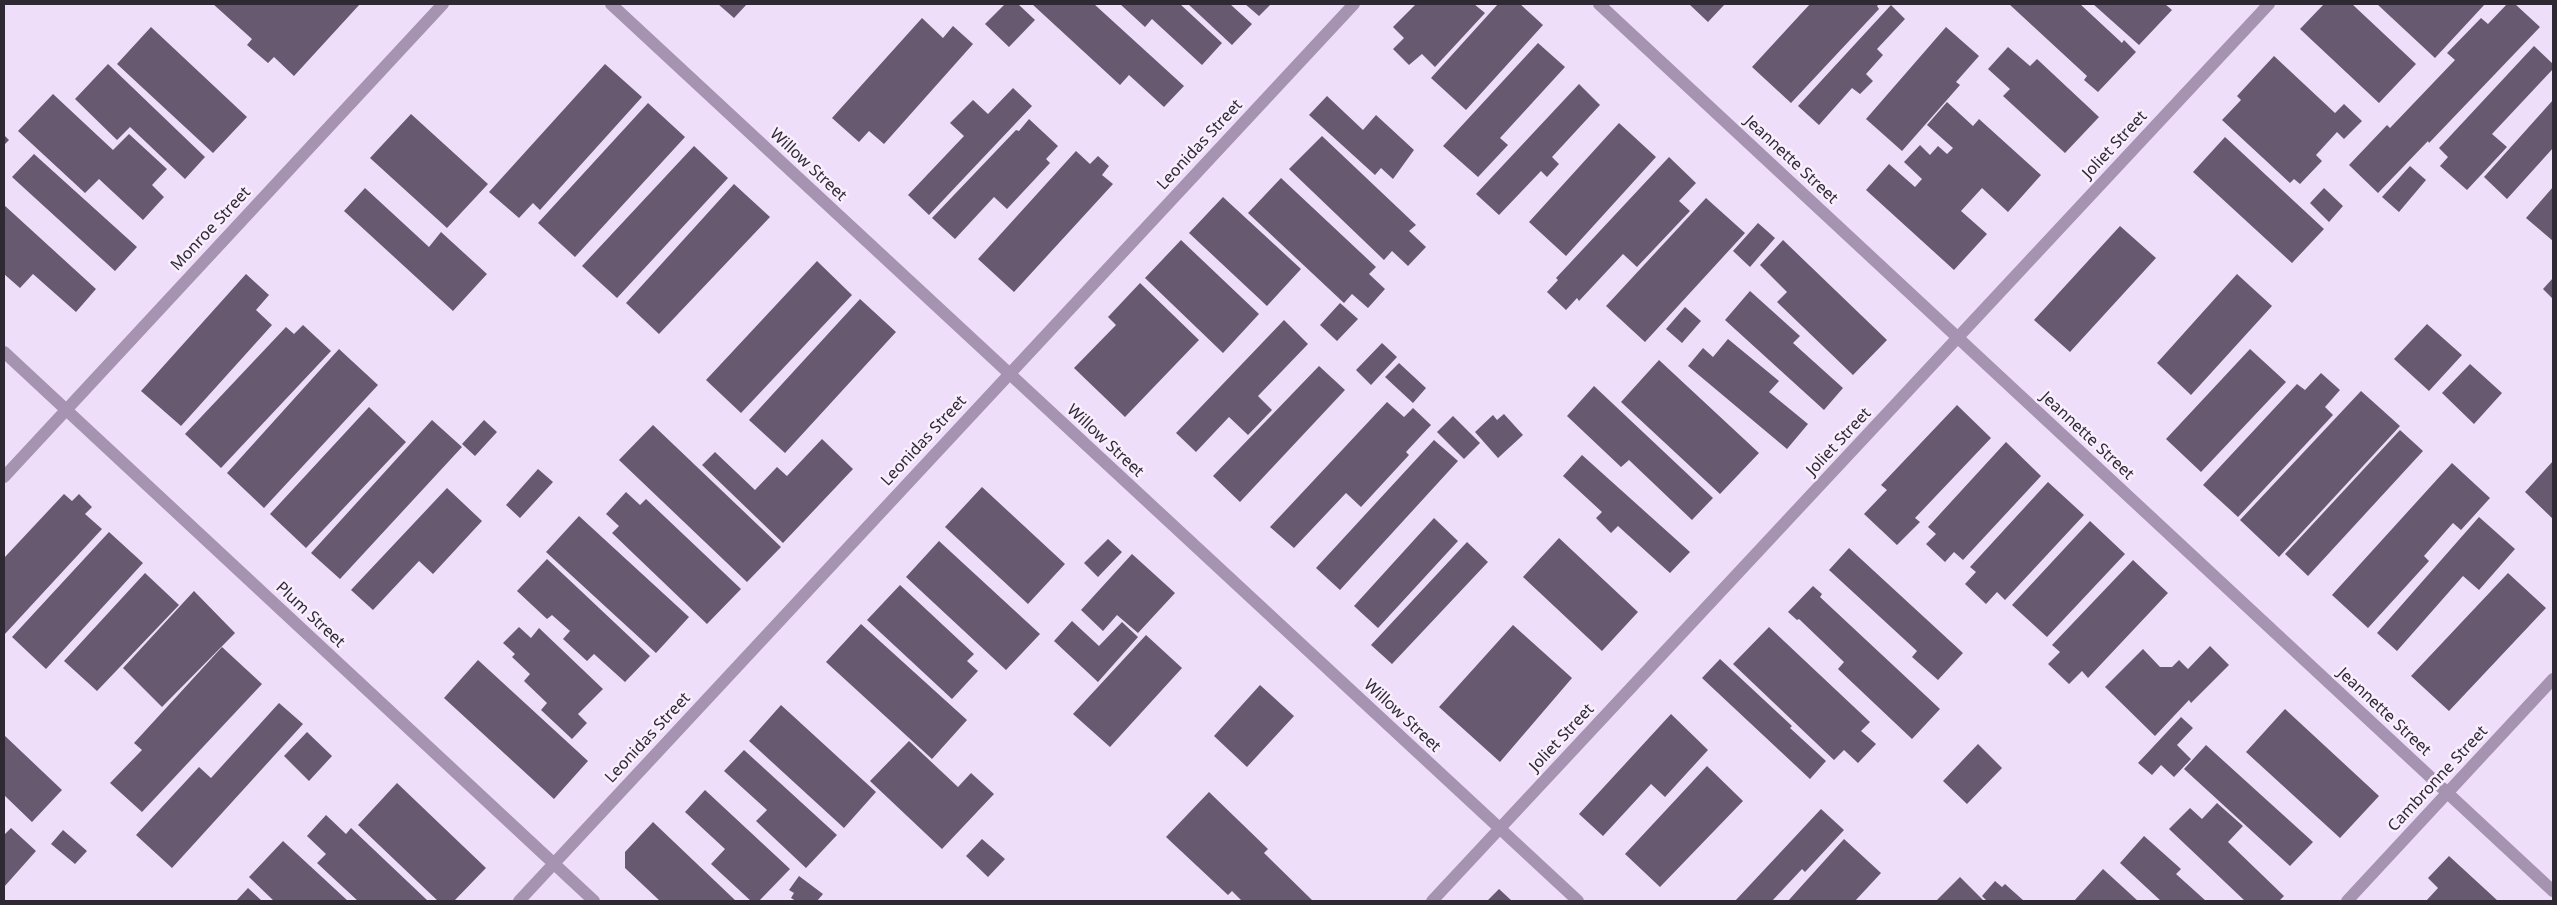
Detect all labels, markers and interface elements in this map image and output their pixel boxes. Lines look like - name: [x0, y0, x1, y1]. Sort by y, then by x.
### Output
- street label: Leonidas Street: [1153, 96, 1247, 194]
- street label: Joliet Street: [2079, 107, 2151, 183]
- street label: Jeannette Street: [1740, 112, 1842, 208]
- street label: Willow Street: [766, 125, 850, 205]
- street label: Monroe Street: [167, 183, 255, 275]
- street label: Jeannette Street: [2036, 388, 2138, 484]
- street label: Leonidas Street: [877, 392, 971, 490]
- street label: Willow Street: [1063, 401, 1147, 481]
- street label: Joliet Street: [1803, 404, 1875, 480]
- street label: Plum Street: [271, 578, 349, 652]
- street label: Jeannette Street: [2333, 664, 2435, 760]
- street label: Willow Street: [1360, 676, 1444, 756]
- street label: Leonidas Street: [601, 689, 695, 787]
- street label: Joliet Street: [1526, 700, 1598, 776]
- street label: Cambronne Street: [2384, 722, 2492, 836]

